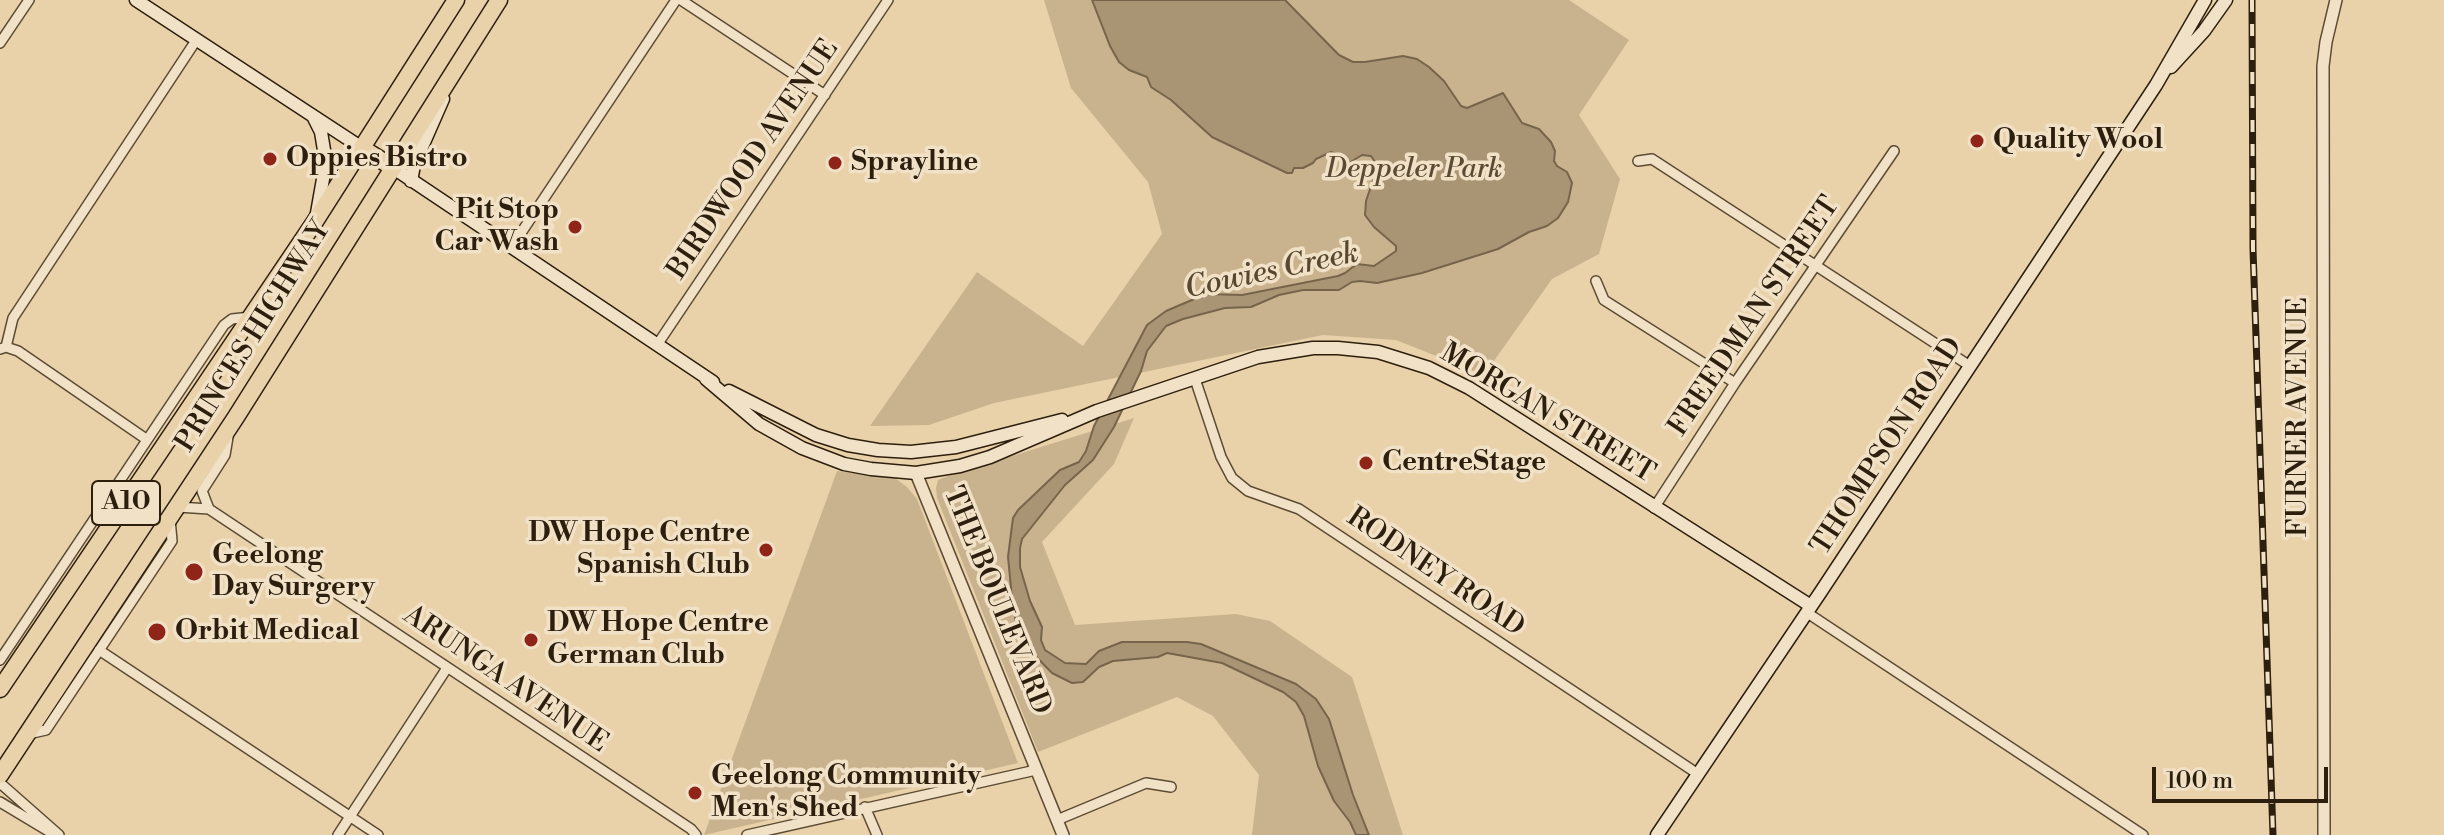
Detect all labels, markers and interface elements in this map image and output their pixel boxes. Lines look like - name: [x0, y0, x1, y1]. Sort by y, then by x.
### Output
- street label: BIRDWOOD AVENUE: [661, 34, 847, 286]
- place label: Quality Wool: [1993, 124, 2163, 158]
- marker: Quality Wool: [1968, 132, 1986, 150]
- place label: Oppies Bistro: [286, 142, 468, 176]
- place label: Sprayline: [851, 146, 978, 180]
- marker: Oppies Bistro: [261, 150, 279, 168]
- park label: Deppeler Park: [1326, 153, 1502, 187]
- marker: Sprayline: [826, 154, 844, 172]
- street label: FREEDMAN STREET: [1662, 191, 1848, 443]
- place label: Pit Stop Car Wash: [435, 194, 559, 260]
- street label: PRINCES HIGHWAY: [169, 215, 339, 459]
- marker: Pit Stop Car Wash: [566, 218, 584, 236]
- water label: Cowies Creek: [1182, 236, 1362, 308]
- street label: FURNER AVENUE: [2282, 297, 2316, 537]
- street label: THOMPSON ROAD: [1805, 332, 1971, 562]
- street label: MORGAN STREET: [1434, 337, 1660, 491]
- place label: CentreStage: [1382, 446, 1546, 480]
- marker: CentreStage: [1357, 454, 1375, 472]
- road number: A10: [92, 481, 160, 525]
- street label: THE BOULEVARD: [935, 482, 1057, 720]
- street label: RODNEY ROAD: [1340, 501, 1530, 645]
- place label: DW Hope Centre Spanish Club: [528, 517, 750, 583]
- place label: Geelong Day Surgery: [212, 539, 375, 605]
- marker: DW Hope Centre Spanish Club: [757, 541, 775, 559]
- marker: Geelong Day Surgery: [183, 561, 205, 583]
- street label: ARUNGA AVENUE: [396, 599, 614, 761]
- place label: DW Hope Centre German Club: [547, 607, 769, 673]
- place label: Orbit Medical: [175, 615, 359, 649]
- marker: Orbit Medical: [146, 621, 168, 643]
- marker: DW Hope Centre German Club: [522, 631, 540, 649]
- scale bar: [2156, 751, 2332, 801]
- place label: Geelong Community Men's Shed: [711, 760, 981, 826]
- text: 100 m: [2166, 766, 2233, 796]
- marker: Geelong Community Men's Shed: [686, 784, 704, 802]

